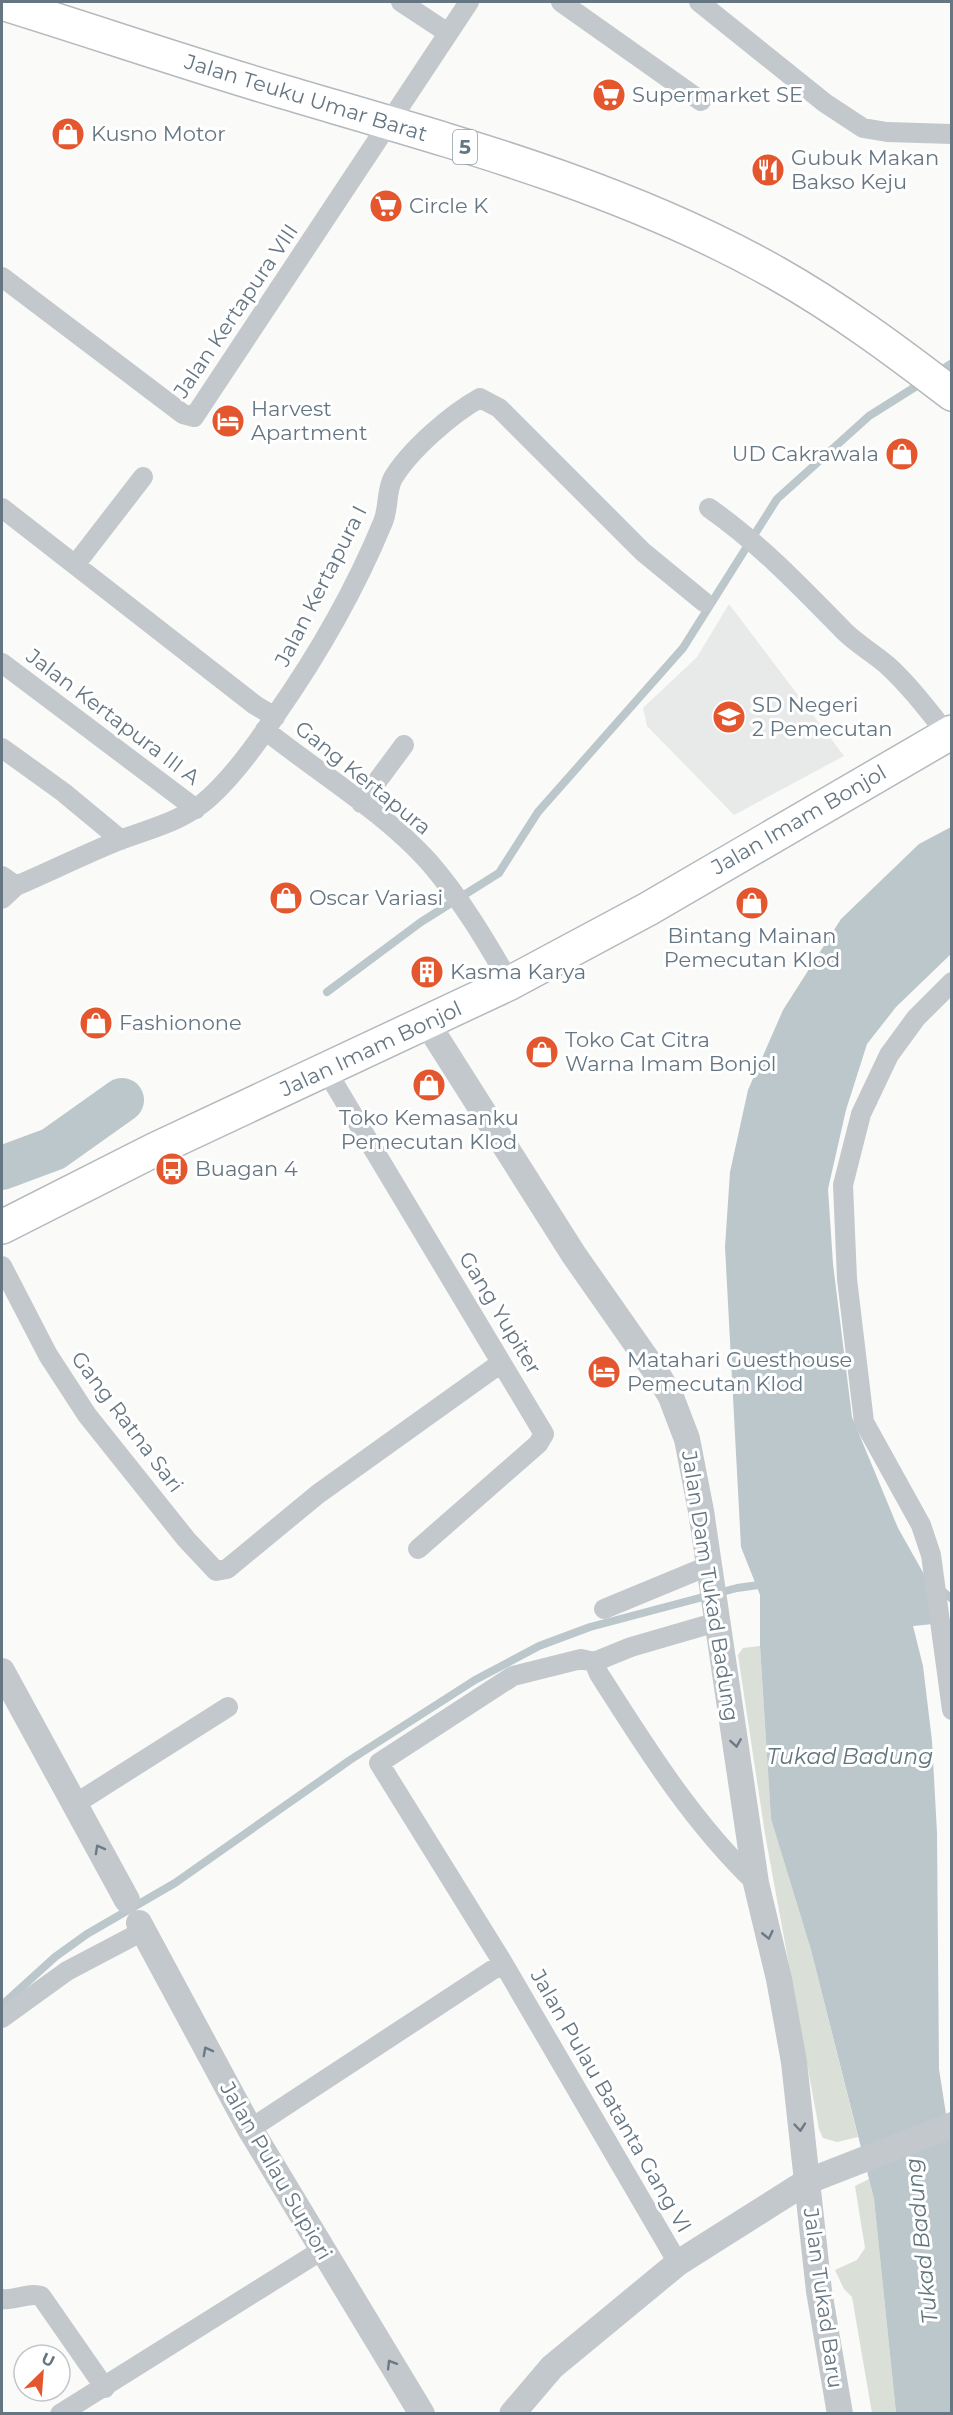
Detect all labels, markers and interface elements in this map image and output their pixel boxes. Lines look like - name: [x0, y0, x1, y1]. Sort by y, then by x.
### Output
- street label: Jalan Teuku Umar Barat: [181, 48, 430, 146]
- supermarket icon: Supermarket SE: [591, 77, 627, 113]
- place label: Supermarket SE: [632, 82, 803, 107]
- shop icon: Kusno Motor: [50, 116, 86, 152]
- place label: Kusno Motor: [91, 121, 226, 146]
- road number: 5: [453, 130, 477, 164]
- place label: Gubuk Makan Bakso Keju: [791, 145, 939, 194]
- restaurant icon: Gubuk Makan Bakso Keju: [750, 152, 786, 188]
- supermarket icon: Circle K: [368, 188, 404, 224]
- place label: Circle K: [409, 193, 488, 218]
- street label: Jalan Kertapura VIII: [168, 219, 303, 403]
- place label: Harvest Apartment: [251, 396, 368, 445]
- hotel icon: Harvest Apartment: [210, 403, 246, 439]
- shop icon: UD Cakrawala: [884, 436, 920, 472]
- place label: UD Cakrawala: [732, 441, 879, 466]
- street label: Jalan Kertapura I: [269, 501, 372, 671]
- street label: Jalan Kertapura III A: [21, 643, 206, 790]
- place label: SD Negeri 2 Pemecutan: [752, 692, 893, 741]
- school or university icon: SD Negeri 2 Pemecutan: [711, 699, 747, 735]
- street label: Gang Kertapura: [290, 715, 436, 840]
- street label: Jalan Imam Bonjol: [706, 759, 890, 880]
- shop icon: Oscar Variasi: [268, 880, 304, 916]
- place label: Oscar Variasi: [309, 885, 443, 910]
- shop icon: Bintang Mainan Pemecutan Klod: [734, 885, 770, 921]
- place label: Bintang Mainan Pemecutan Klod: [664, 923, 840, 972]
- building icon: Kasma Karya: [409, 954, 445, 990]
- place label: Kasma Karya: [450, 959, 586, 984]
- street label: Jalan Imam Bonjol: [275, 996, 465, 1102]
- shop icon: Fashionone: [78, 1005, 114, 1041]
- place label: Fashionone: [119, 1010, 242, 1035]
- place label: Toko Cat Citra Warna Imam Bonjol: [565, 1027, 776, 1076]
- shop icon: Toko Cat Citra Warna Imam Bonjol: [524, 1034, 560, 1070]
- shop icon: Toko Kemasanku Pemecutan Klod: [411, 1067, 447, 1103]
- place label: Toko Kemasanku Pemecutan Klod: [339, 1105, 519, 1154]
- bus stop icon: Buagan 4: [154, 1151, 190, 1187]
- place label: Buagan 4: [195, 1156, 298, 1181]
- street label: Gang Yupiter: [454, 1247, 547, 1378]
- street label: Gang Ratna Sari: [66, 1346, 189, 1497]
- place label: Matahari Guesthouse Pemecutan Klod: [627, 1347, 852, 1396]
- hotel icon: Matahari Guesthouse Pemecutan Klod: [586, 1354, 622, 1390]
- street label: Jalan Dam Tukad Badung: [677, 1448, 744, 1723]
- one-way arrow: [729, 1738, 741, 1747]
- water label: Tukad Badung: [767, 1743, 933, 1770]
- one-way arrow: [95, 1844, 106, 1855]
- one-way arrow: [761, 1929, 774, 1939]
- street label: Jalan Pulau Batanta Gang VI: [525, 1964, 697, 2237]
- one-way arrow: [203, 2047, 214, 2057]
- street label: Jalan Pulau Supiori: [215, 2076, 338, 2264]
- one-way arrow: [793, 2122, 806, 2131]
- water label: Tukad Badung: [899, 2157, 944, 2325]
- street label: Jalan Tukad Baru: [798, 2205, 849, 2390]
- north arrow: [12, 2343, 72, 2403]
- text: U: [38, 2349, 58, 2371]
- one-way arrow: [387, 2360, 399, 2370]

